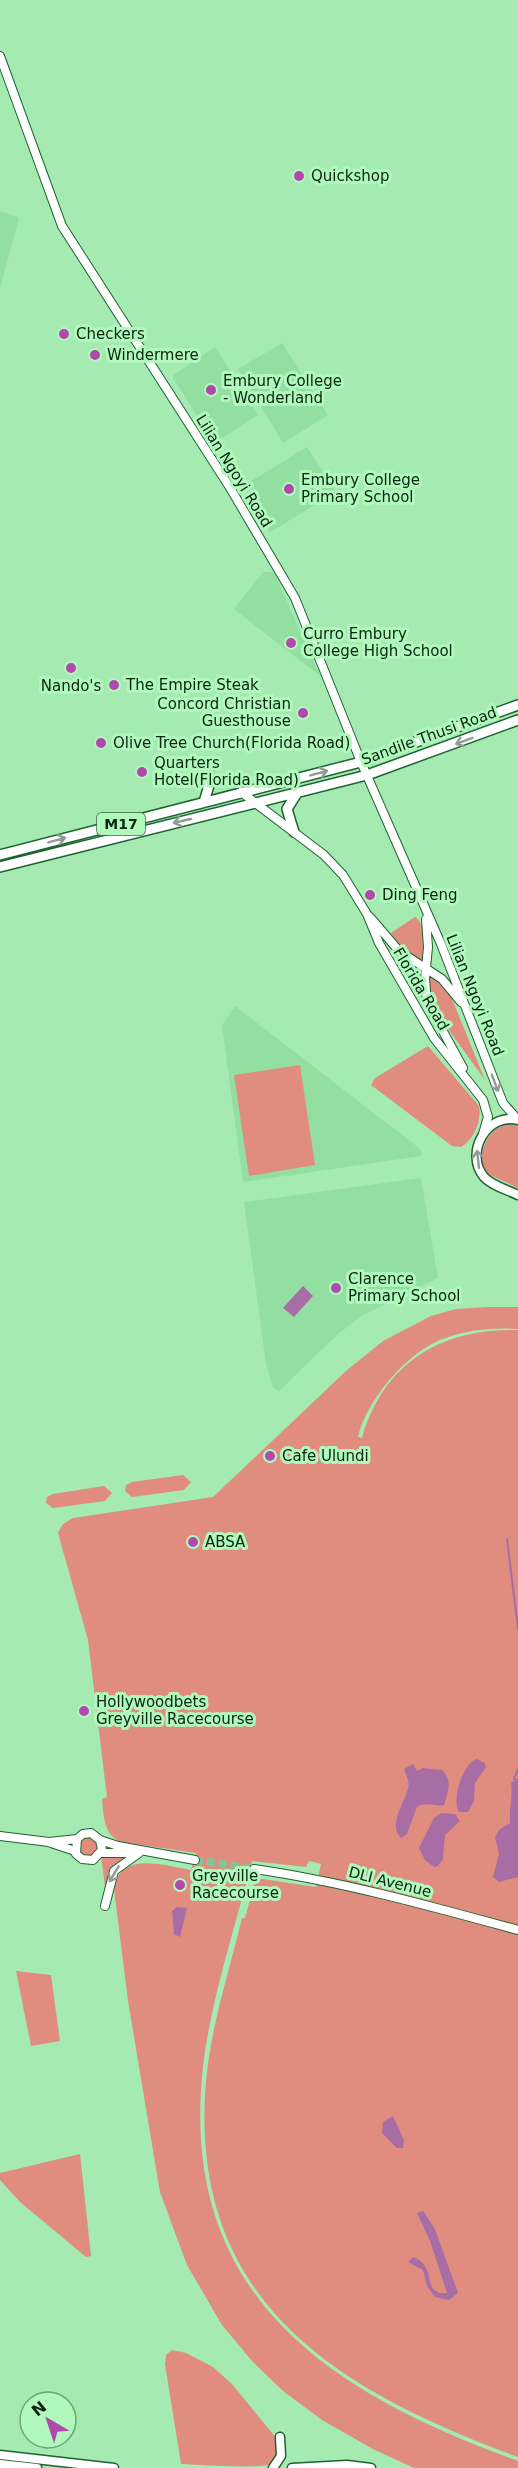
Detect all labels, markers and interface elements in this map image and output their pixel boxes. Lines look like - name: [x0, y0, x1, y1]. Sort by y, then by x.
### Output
- place label: Quickshop: [311, 167, 389, 185]
- marker: Quickshop: [292, 169, 306, 183]
- place label: Checkers: [76, 325, 145, 343]
- marker: Checkers: [57, 327, 71, 341]
- place label: Windermere: [107, 346, 199, 364]
- marker: Windermere: [88, 348, 102, 362]
- place label: Embury College - Wonderland: [223, 372, 342, 407]
- marker: Embury College - Wonderland: [204, 383, 218, 397]
- street label: Lilian Ngoyi Road: [192, 411, 276, 531]
- place label: Embury College Primary School: [301, 471, 420, 506]
- marker: Embury College Primary School: [282, 482, 296, 496]
- place label: Curro Embury College High School: [303, 625, 453, 660]
- marker: Curro Embury College High School: [284, 636, 298, 650]
- marker: Nando's: [64, 661, 78, 675]
- place label: The Empire Steak: [125, 676, 259, 694]
- place label: Nando's: [41, 677, 101, 695]
- marker: The Empire Steak: [107, 678, 121, 692]
- place label: Concord Christian Guesthouse: [157, 695, 291, 730]
- street label: Sandile Thusi Road: [359, 703, 499, 769]
- marker: Concord Christian Guesthouse: [296, 706, 310, 720]
- place label: Olive Tree Church(Florida Road): [113, 734, 350, 752]
- marker: Olive Tree Church(Florida Road): [94, 736, 108, 750]
- one-way arrow: [455, 736, 473, 747]
- place label: Quarters Hotel(Florida Road): [154, 754, 299, 789]
- marker: Quarters Hotel(Florida Road): [135, 765, 149, 779]
- one-way arrow: [309, 767, 328, 779]
- road number: M17: [97, 813, 145, 835]
- one-way arrow: [173, 815, 192, 827]
- one-way arrow: [47, 834, 66, 846]
- place label: Ding Feng: [382, 886, 458, 904]
- marker: Ding Feng: [363, 888, 377, 902]
- street label: Lilian Ngoyi Road: [442, 931, 508, 1059]
- street label: Florida Road: [389, 944, 453, 1034]
- one-way arrow: [491, 1073, 502, 1092]
- one-way arrow: [472, 1149, 483, 1169]
- place label: Clarence Primary School: [348, 1270, 461, 1305]
- marker: Clarence Primary School: [329, 1281, 343, 1295]
- place label: Cafe Ulundi: [282, 1447, 369, 1465]
- marker: Cafe Ulundi: [263, 1449, 277, 1463]
- place label: ABSA: [205, 1533, 246, 1551]
- marker: ABSA: [186, 1535, 200, 1549]
- place label: Hollywoodbets Greyville Racecourse: [96, 1693, 254, 1728]
- marker: Hollywoodbets Greyville Racecourse: [77, 1704, 91, 1718]
- street label: DLI Avenue: [347, 1863, 433, 1901]
- one-way arrow: [108, 1865, 120, 1882]
- place label: Greyville Racecourse: [192, 1867, 279, 1902]
- marker: Greyville Racecourse: [173, 1878, 187, 1892]
- north arrow: [18, 2390, 78, 2450]
- text: N: [28, 2397, 50, 2420]

